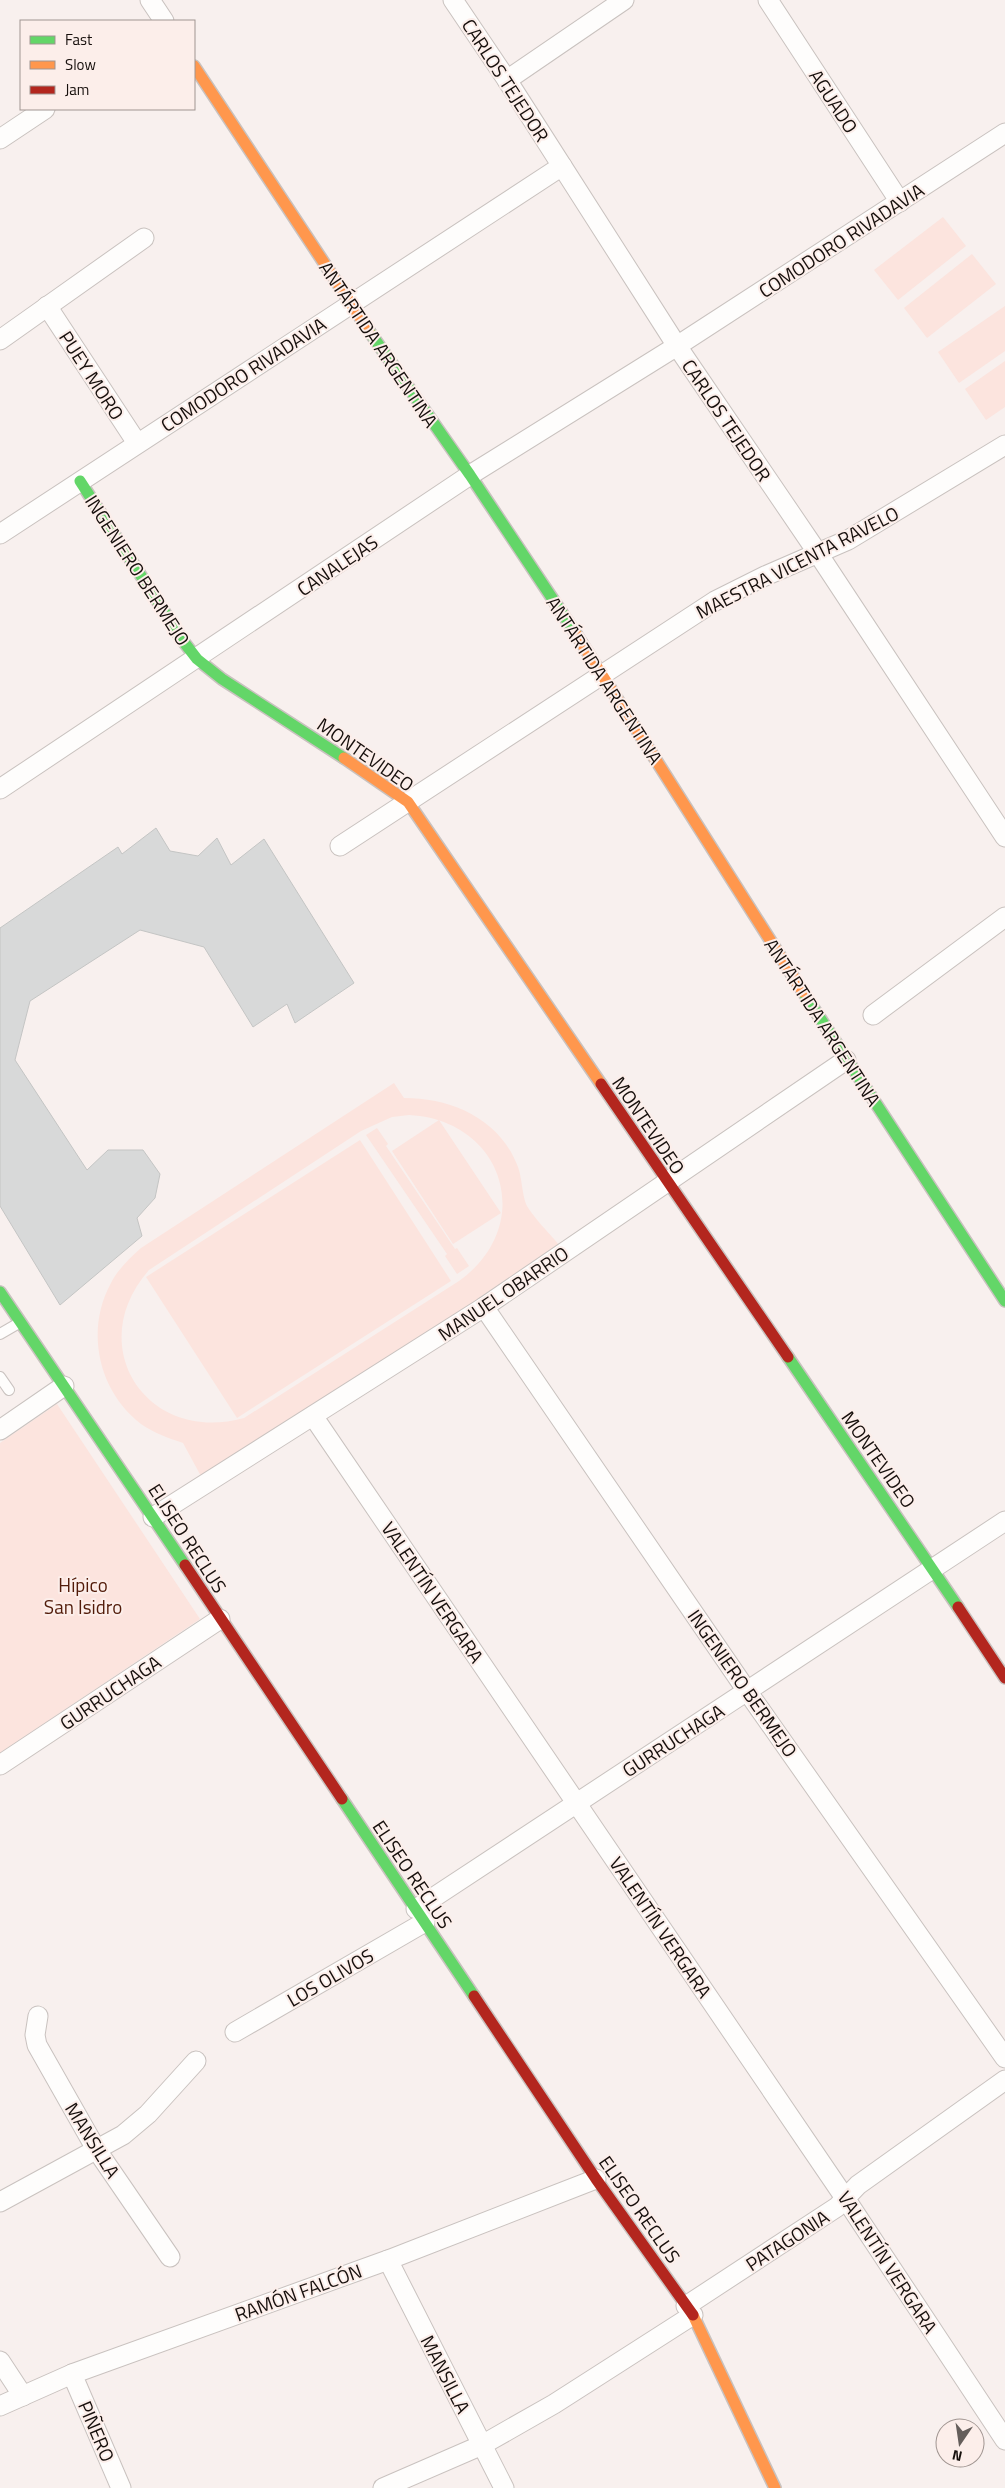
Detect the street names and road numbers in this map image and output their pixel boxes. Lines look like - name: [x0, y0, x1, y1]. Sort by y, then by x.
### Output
- street label: CARLOS TEJEDOR: [455, 13, 557, 147]
- street label: AGUADO: [802, 63, 866, 139]
- street label: COMODORO RIVADAVIA: [752, 175, 930, 305]
- street label: ANTÁRTIDA ARGENTINA: [312, 255, 446, 433]
- street label: COMODORO RIVADAVIA: [154, 309, 332, 439]
- street label: PUEY MORO: [52, 325, 132, 425]
- street label: CARLOS TEJEDOR: [675, 353, 779, 487]
- street label: INGENIERO BERMEJO: [78, 489, 198, 651]
- street label: MAESTRA VICENTA RAVELO: [690, 498, 904, 626]
- street label: CANALEJAS: [291, 527, 383, 603]
- street label: ANTÁRTIDA ARGENTINA: [540, 590, 670, 770]
- street label: MONTEVIDEO: [312, 710, 420, 798]
- street label: ANTÁRTIDA ARGENTINA: [758, 932, 888, 1112]
- street label: MONTEVIDEO: [605, 1070, 693, 1180]
- street label: MANUEL OBARRIO: [432, 1238, 574, 1348]
- street label: MONTEVIDEO: [835, 1405, 923, 1513]
- street label: ELISEO RECLUS: [142, 1477, 234, 1599]
- street label: VALENTÍN VERGARA: [375, 1515, 491, 1669]
- street label: INGENIERO BERMEJO: [681, 1603, 805, 1763]
- street label: GURRUCHAGA: [53, 1647, 167, 1737]
- street label: GURRUCHAGA: [616, 1696, 730, 1784]
- street label: ELISEO RECLUS: [366, 1814, 460, 1934]
- street label: VALENTÍN VERGARA: [603, 1850, 719, 2004]
- street label: LOS OLIVOS: [281, 1941, 379, 2013]
- street label: MANSILLA: [58, 2096, 128, 2184]
- street label: ELISEO RECLUS: [592, 2149, 688, 2269]
- street label: VALENTÍN VERGARA: [831, 2185, 945, 2339]
- street label: PATAGONIA: [740, 2202, 834, 2278]
- street label: RAMÓN FALCÓN: [230, 2256, 366, 2328]
- street label: MANSILLA: [414, 2330, 478, 2418]
- street label: PIÑERO: [71, 2396, 123, 2466]

